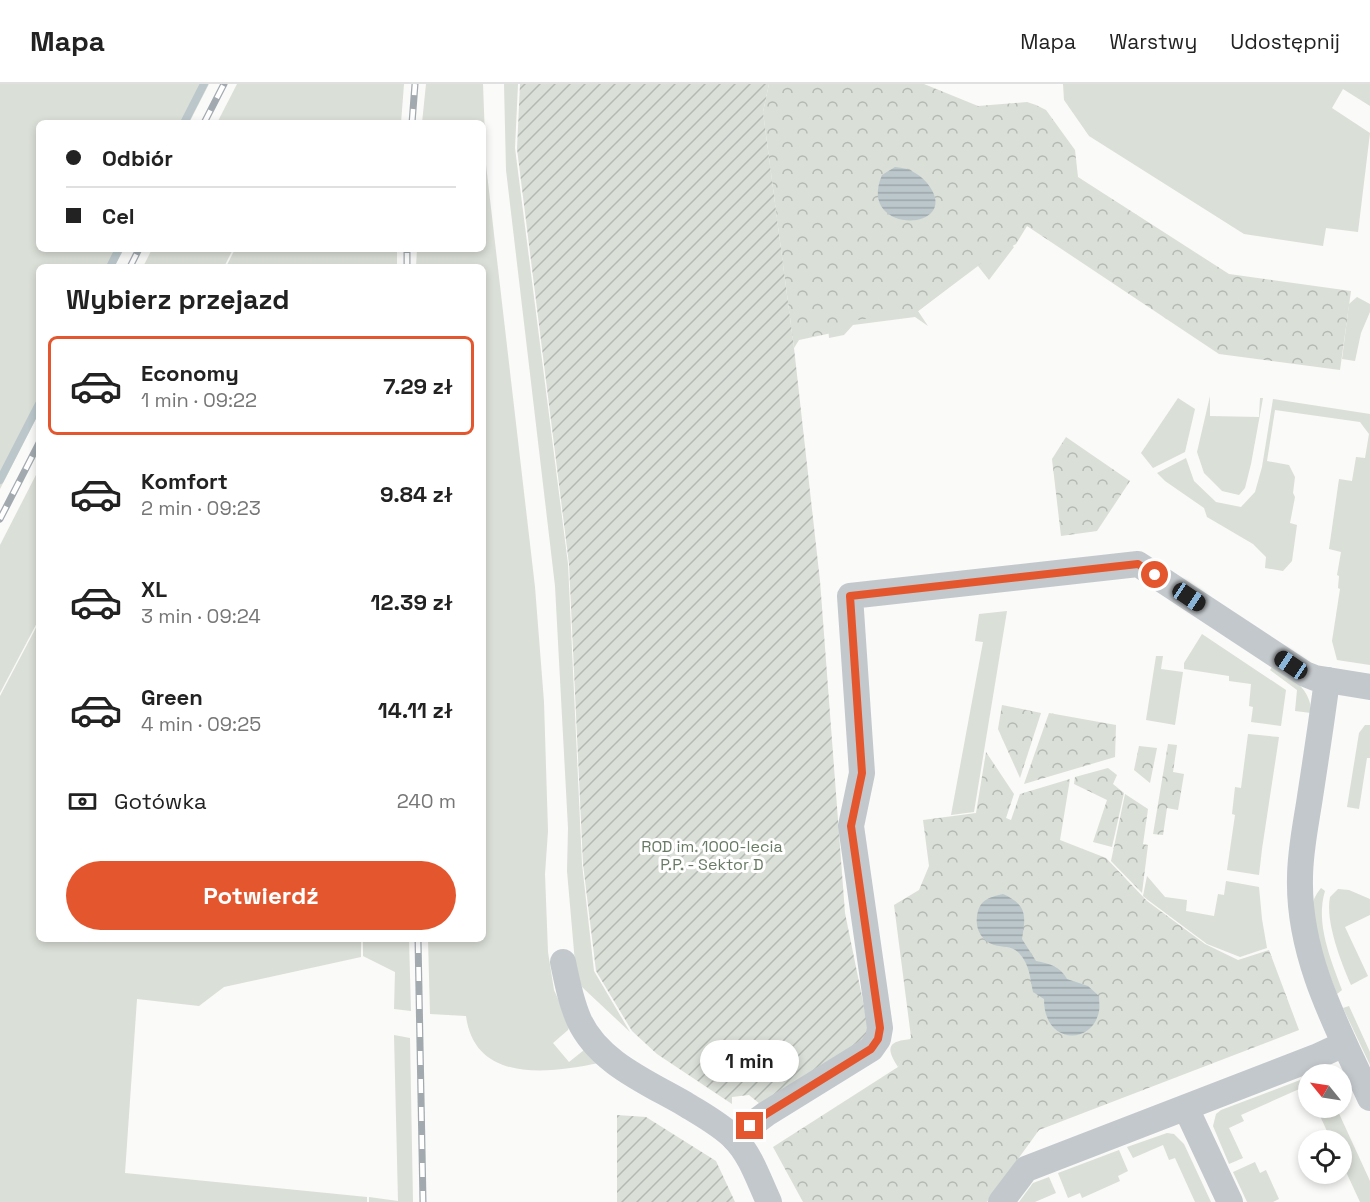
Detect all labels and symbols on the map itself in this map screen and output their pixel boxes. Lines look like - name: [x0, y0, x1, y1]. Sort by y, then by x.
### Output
- route start: [1141, 561, 1168, 588]
- car: [1169, 579, 1209, 615]
- car: [1271, 647, 1311, 683]
- park label: ROD im. 1000-lecia P.P. - Sektor D: [641, 836, 783, 875]
- callout: 1 min: [700, 1039, 800, 1081]
- north arrow: [1298, 1064, 1352, 1118]
- route end: [736, 1112, 763, 1139]

